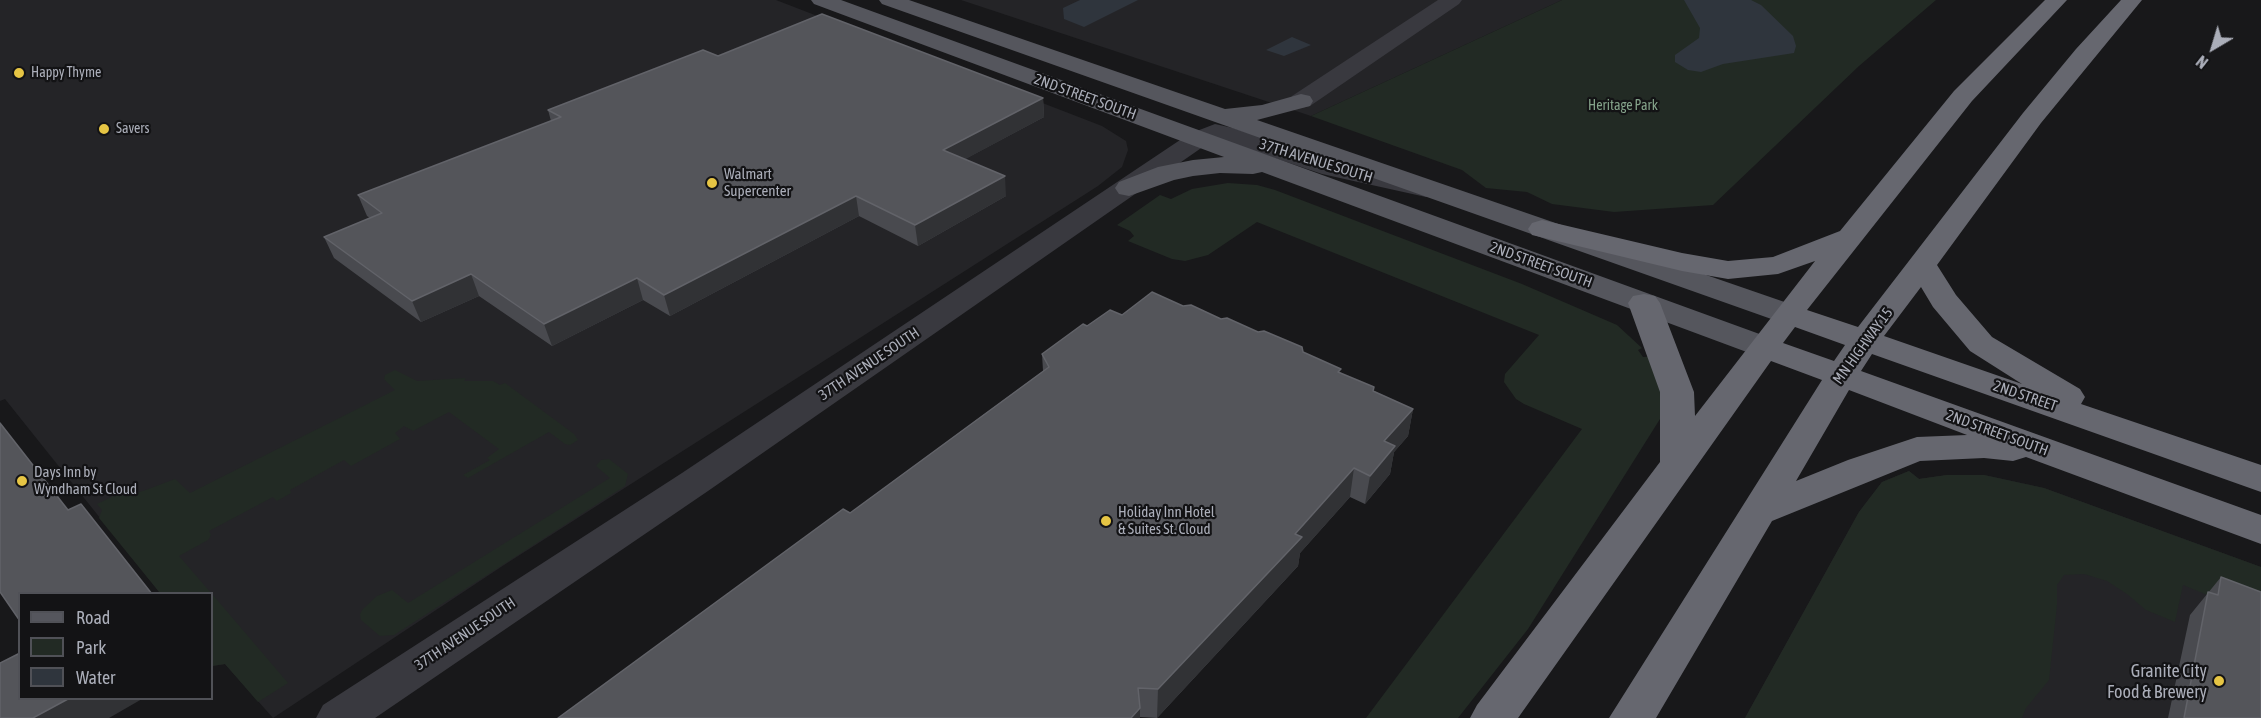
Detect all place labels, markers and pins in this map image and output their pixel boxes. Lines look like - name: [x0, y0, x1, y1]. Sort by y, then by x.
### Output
- place label: Happy Thyme: [31, 65, 101, 81]
- marker: Happy Thyme: [12, 66, 26, 80]
- place label: Savers: [116, 121, 149, 137]
- marker: Savers: [97, 122, 111, 136]
- place label: Walmart Supercenter: [724, 165, 791, 200]
- marker: Walmart Supercenter: [705, 176, 719, 190]
- place label: Days Inn by Wyndham St Cloud: [34, 463, 137, 498]
- marker: Days Inn by Wyndham St Cloud: [15, 474, 29, 488]
- place label: Holiday Inn Hotel & Suites St. Cloud: [1118, 503, 1215, 538]
- marker: Holiday Inn Hotel & Suites St. Cloud: [1099, 514, 1113, 528]
- place label: Granite City Food & Brewery: [2107, 660, 2207, 702]
- marker: Granite City Food & Brewery: [2212, 674, 2226, 688]

